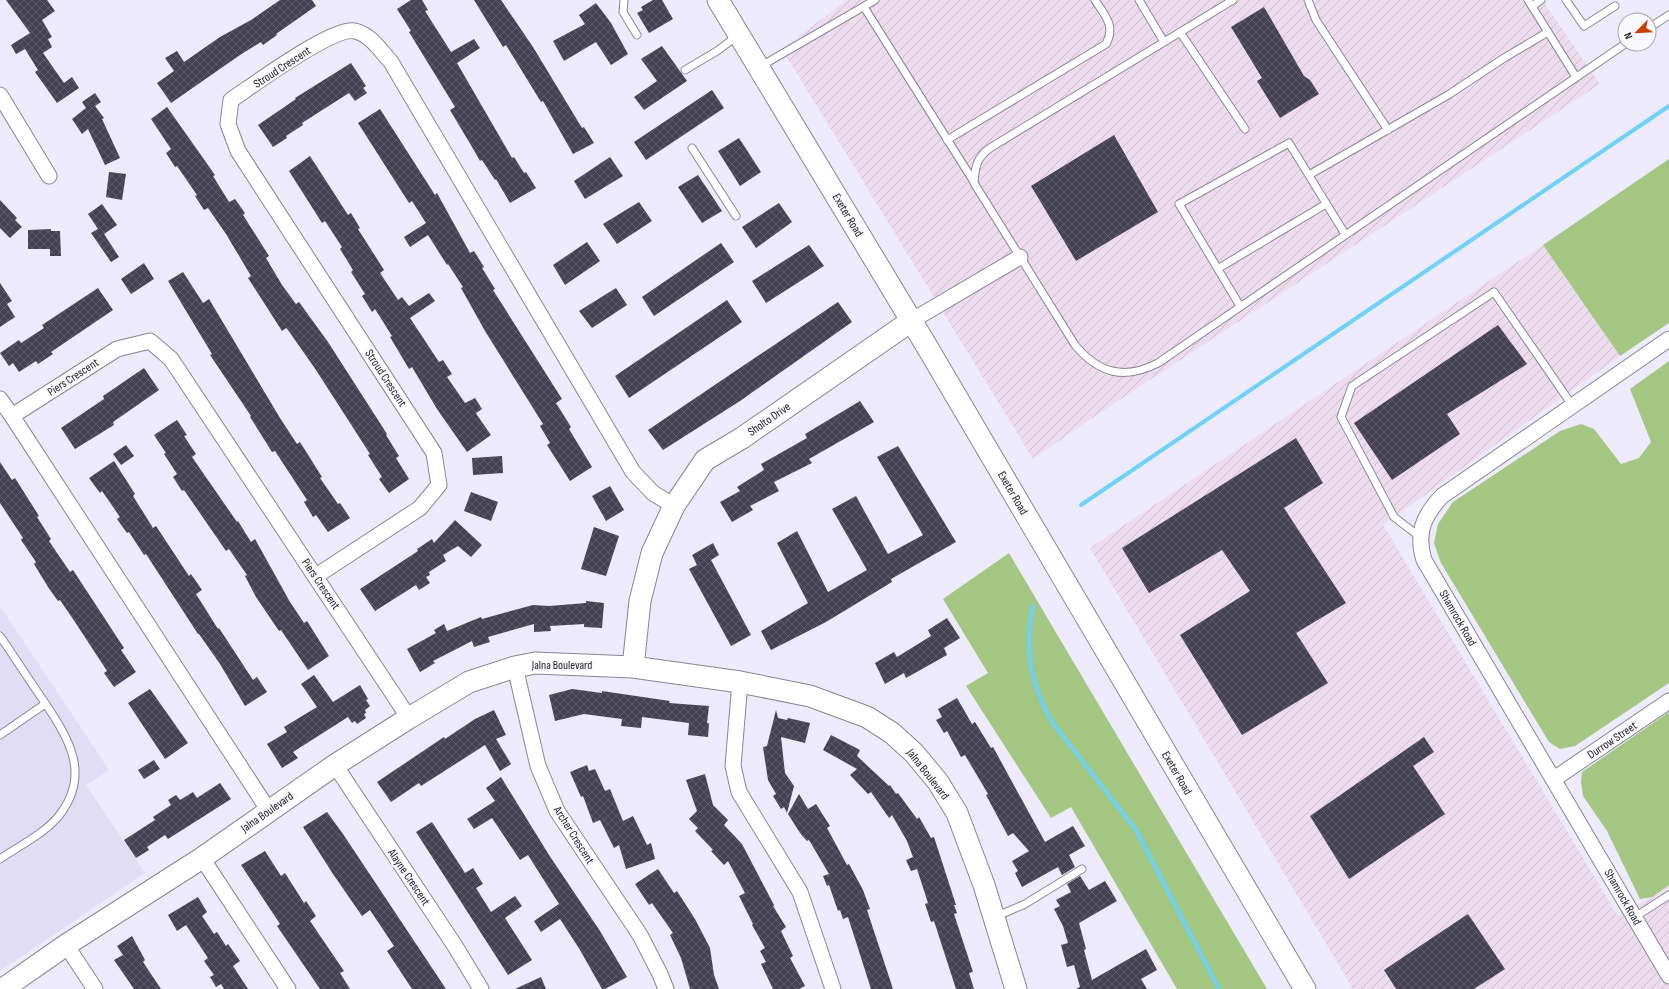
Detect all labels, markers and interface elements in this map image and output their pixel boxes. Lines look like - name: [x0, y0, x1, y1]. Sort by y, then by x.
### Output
- north arrow: [1617, 12, 1657, 52]
- text: N: [1621, 30, 1635, 41]
- street label: Stroud Crescent: [251, 43, 314, 92]
- street label: Exeter Road: [829, 191, 866, 240]
- street label: Stroud Crescent: [361, 347, 410, 410]
- street label: Piers Crescent: [45, 355, 102, 400]
- street label: Sholto Drive: [745, 399, 794, 440]
- street label: Exeter Road: [994, 469, 1031, 518]
- street label: Piers Crescent: [298, 556, 343, 613]
- street label: Shamrock Road: [1436, 588, 1480, 649]
- street label: Jalna Boulevard: [531, 658, 592, 673]
- street label: Durrow Street: [1585, 718, 1640, 762]
- street label: Jalna Boulevard: [902, 745, 952, 803]
- street label: Exeter Road: [1158, 749, 1195, 798]
- street label: Jalna Boulevard: [237, 789, 296, 837]
- street label: Archer Crescent: [549, 803, 597, 867]
- street label: Alayne Crescent: [384, 845, 433, 909]
- street label: Shamrock Road: [1601, 867, 1645, 928]

